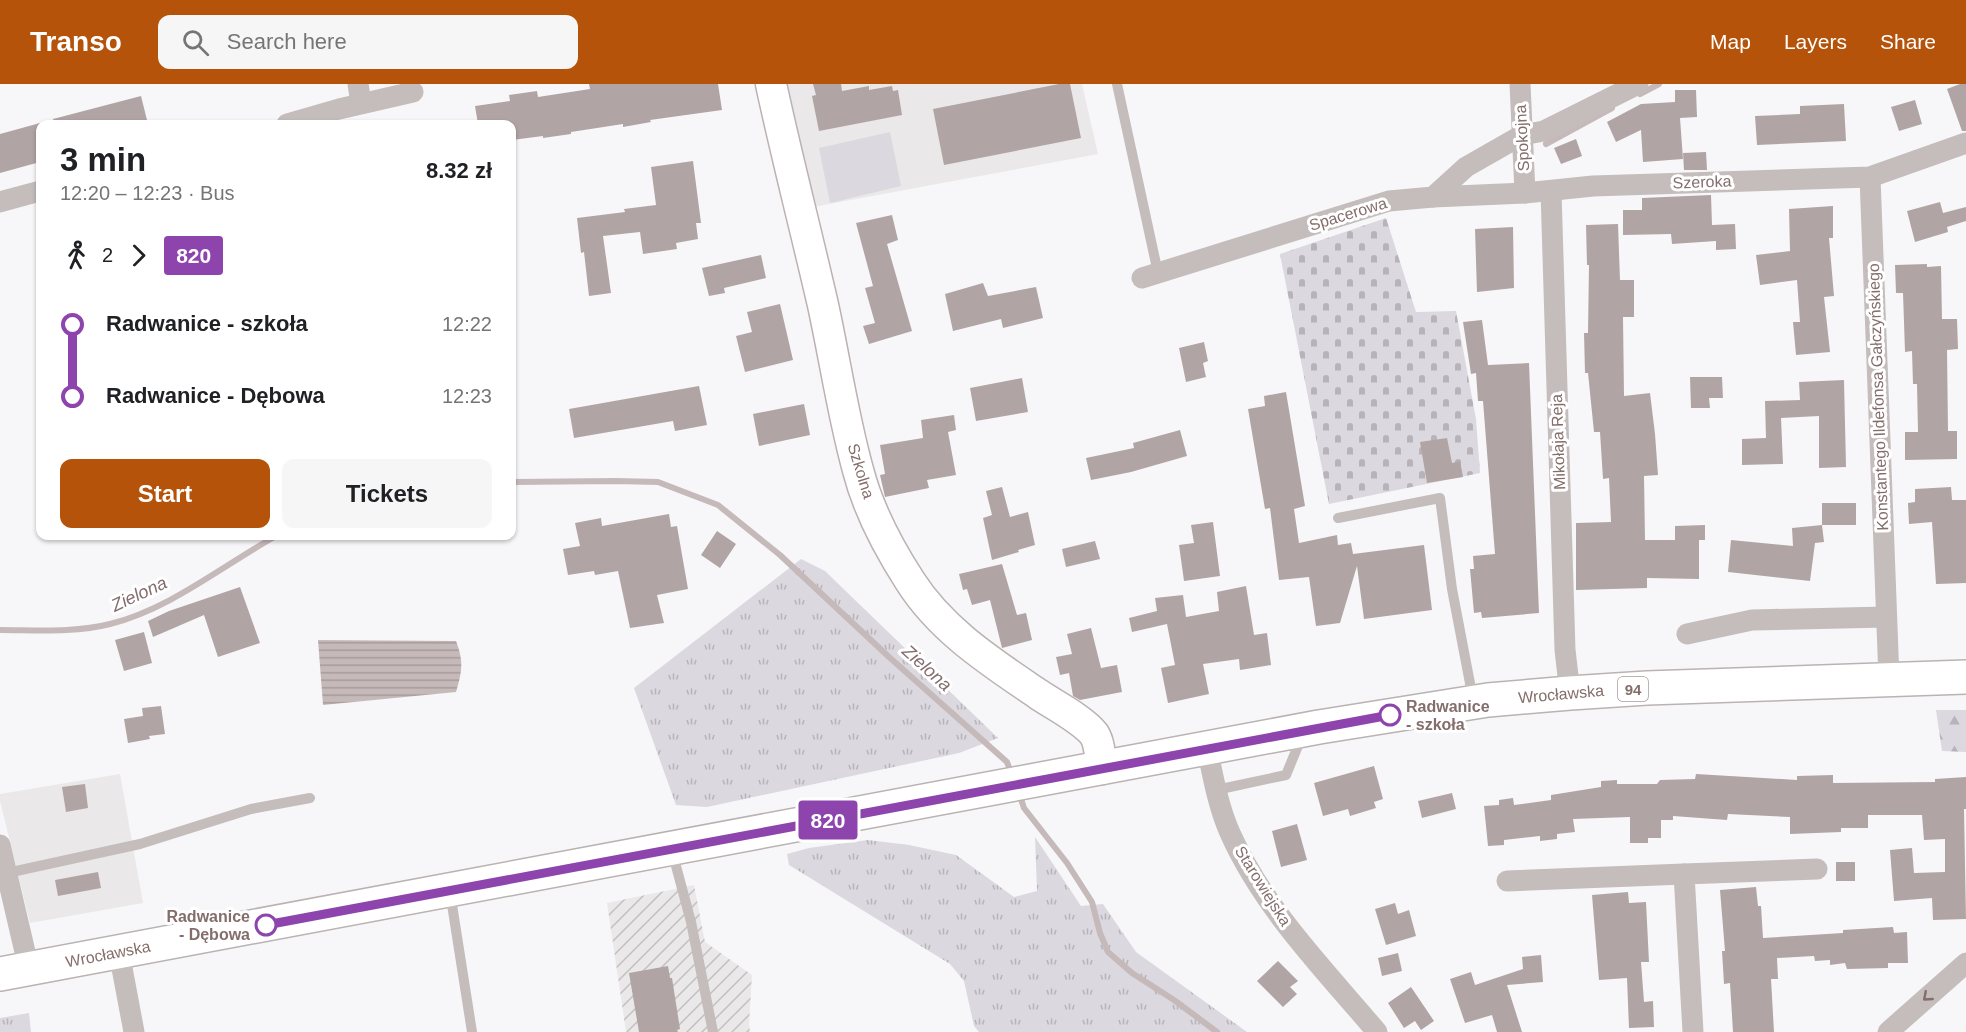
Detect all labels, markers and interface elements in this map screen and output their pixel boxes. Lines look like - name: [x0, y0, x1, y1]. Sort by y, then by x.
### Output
- search box: [158, 15, 578, 69]
- text: Transo: [30, 26, 122, 57]
- icon: search: [179, 26, 212, 59]
- text: Search here: [227, 29, 347, 54]
- text: Map: [1710, 30, 1751, 53]
- text: Layers: [1784, 30, 1847, 53]
- text: Share: [1880, 30, 1936, 53]
- street label: Spokojna: [1512, 104, 1532, 172]
- text: 3 min: [60, 141, 146, 178]
- text: 8.32 zł: [426, 158, 492, 183]
- street label: Szeroka: [1672, 172, 1732, 192]
- text: 12:20 – 12:23 · Bus: [60, 182, 235, 204]
- street label: Spacerowa: [1307, 194, 1389, 234]
- icon: walk: [60, 239, 93, 272]
- icon: forward: [122, 239, 155, 272]
- text: 2: [102, 244, 113, 266]
- text: 820: [176, 244, 211, 267]
- street label: Konstantego Ildefonsa Gałczyńskiego: [1865, 263, 1891, 531]
- text: Radwanice - szkoła: [106, 311, 308, 336]
- text: 12:22: [442, 313, 492, 335]
- text: Radwanice - Dębowa: [106, 383, 325, 408]
- text: 12:23: [442, 385, 492, 407]
- street label: Mikołaja Reja: [1548, 394, 1568, 490]
- street label: Szkolna: [845, 441, 877, 501]
- button: Start: [60, 459, 270, 528]
- button: Tickets: [282, 459, 492, 528]
- water label: Zielona: [107, 572, 170, 616]
- water label: Zielona: [898, 640, 956, 695]
- road number: 94: [1618, 677, 1648, 701]
- street label: Wrocławska: [1517, 682, 1605, 706]
- place label: Radwanice - szkoła: [1406, 698, 1490, 733]
- marker: Radwanice - szkoła: [1379, 704, 1401, 726]
- line badge: 820: [794, 800, 862, 840]
- text: 820: [810, 809, 846, 832]
- street label: Starowiejska: [1232, 843, 1294, 929]
- place label: Radwanice - Dębowa: [166, 908, 250, 943]
- marker: Radwanice - Dębowa: [255, 914, 277, 936]
- street label: Wrocławska: [64, 937, 152, 971]
- one-way arrow: [1923, 990, 1934, 1001]

